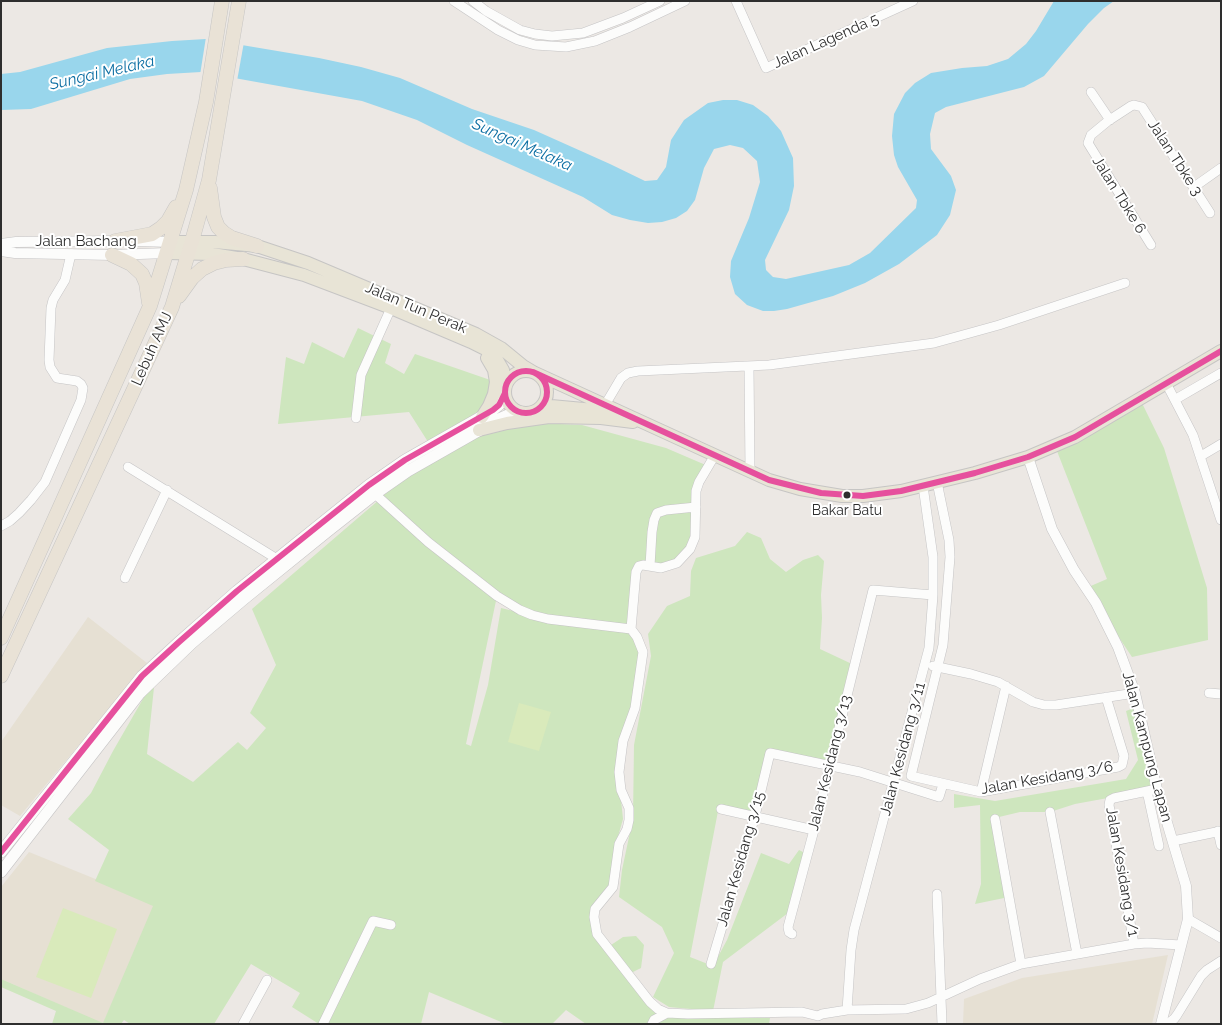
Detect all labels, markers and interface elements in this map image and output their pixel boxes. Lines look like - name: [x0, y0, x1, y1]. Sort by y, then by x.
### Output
- street label: Jalan Lagenda 5: [771, 10, 881, 72]
- water label: Sungai Melaka: [47, 52, 157, 94]
- water label: Sungai Melaka: [469, 114, 575, 176]
- street label: Jalan Tbke 3: [1144, 117, 1206, 199]
- street label: Jalan Tbke 6: [1088, 153, 1150, 237]
- street label: Jalan Bachang: [35, 232, 137, 250]
- street label: Jalan Tun Perak: [362, 278, 470, 338]
- street label: Lebuh AMJ: [128, 309, 176, 389]
- marker: Bakar Batu: [842, 490, 852, 500]
- place label: Bakar Batu: [812, 503, 882, 519]
- street label: Jalan Kampung Lapan: [1118, 670, 1176, 824]
- street label: Jalan Kesidang 3/11: [877, 680, 929, 818]
- street label: Jalan Kesidang 3/13: [804, 693, 856, 833]
- street label: Jalan Kesidang 3/6: [980, 758, 1114, 798]
- street label: Jalan Kesidang 3/15: [713, 790, 769, 928]
- street label: Jalan Kesidang 3/1: [1102, 806, 1142, 938]

